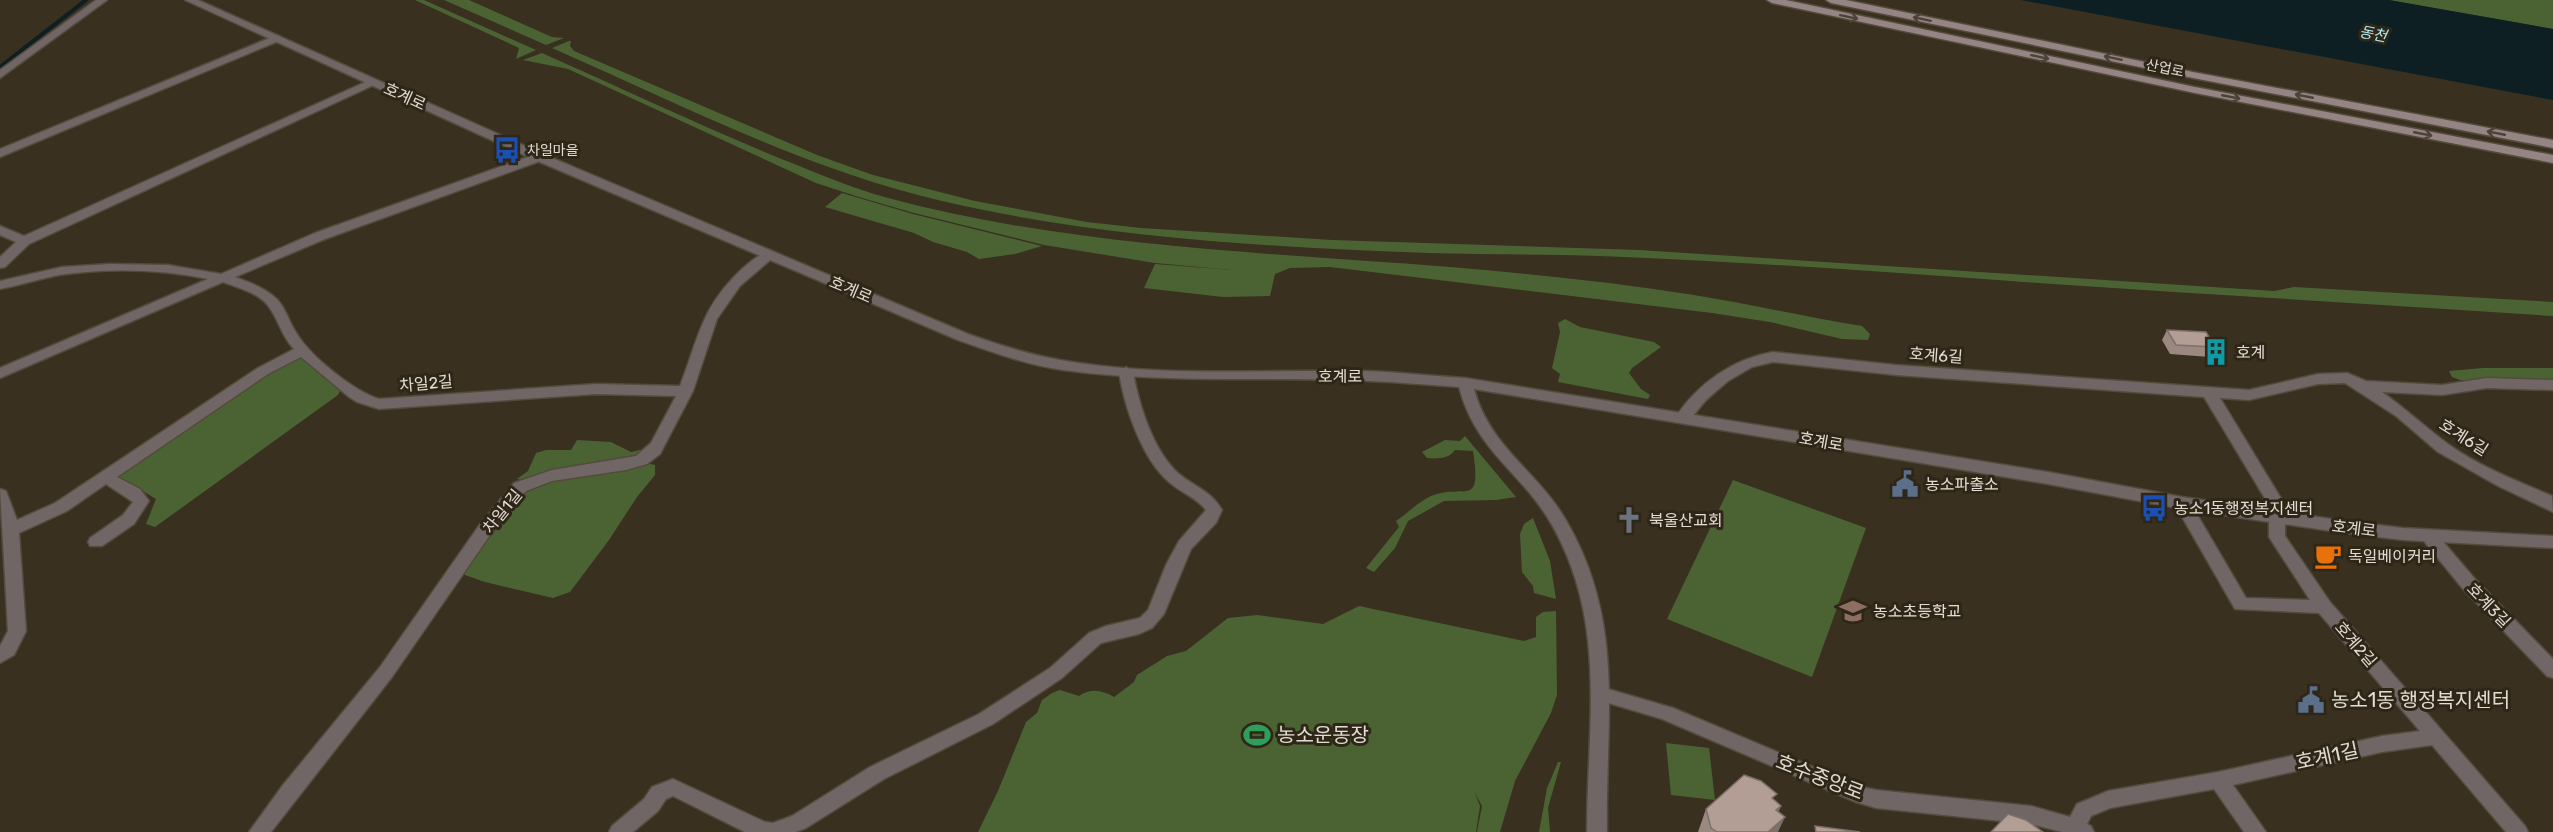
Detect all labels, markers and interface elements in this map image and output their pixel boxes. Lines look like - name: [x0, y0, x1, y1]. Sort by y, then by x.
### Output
- one-way arrow: [1840, 11, 1859, 23]
- one-way arrow: [1913, 13, 1932, 24]
- water label: 동천: [2358, 23, 2390, 46]
- one-way arrow: [2030, 52, 2049, 63]
- one-way arrow: [2104, 52, 2123, 64]
- street label: 산업로: [2144, 56, 2186, 81]
- street label: 호계로: [381, 79, 429, 114]
- one-way arrow: [2295, 90, 2314, 101]
- one-way arrow: [2221, 92, 2240, 103]
- one-way arrow: [2486, 127, 2506, 138]
- one-way arrow: [2412, 129, 2432, 140]
- bus stop icon: 차일마을: [492, 135, 522, 165]
- place label: 차일마을: [527, 142, 579, 159]
- street label: 호계로: [827, 272, 875, 307]
- building icon: 호계: [2201, 337, 2231, 367]
- place label: 호계: [2236, 343, 2265, 362]
- street label: 호계6길: [1908, 344, 1963, 367]
- street label: 호계로: [1318, 367, 1362, 386]
- street label: 차일2길: [399, 372, 454, 395]
- street label: 호계6길: [2436, 415, 2492, 460]
- street label: 호계로: [1798, 428, 1845, 455]
- public building icon: 농소파출소: [1890, 469, 1920, 499]
- place label: 농소파출소: [1925, 475, 1999, 494]
- street label: 차일1길: [479, 486, 526, 537]
- bus stop icon: 농소1동행정복지센터: [2139, 493, 2169, 523]
- place label: 농소1동행정복지센터: [2174, 499, 2313, 518]
- church icon: 북울산교회: [1614, 505, 1644, 535]
- place label: 북울산교회: [1649, 511, 1723, 530]
- street label: 호계로: [2331, 516, 2377, 541]
- cafe icon: 독일베이커리: [2313, 541, 2343, 571]
- place label: 독일베이커리: [2348, 547, 2436, 566]
- street label: 호계3길: [2463, 579, 2514, 631]
- school or university icon: 농소초등학교: [1838, 596, 1868, 626]
- place label: 농소초등학교: [1873, 602, 1961, 621]
- street label: 호계2길: [2331, 618, 2380, 671]
- public building icon: 농소1동 행정복지센터: [2296, 685, 2326, 715]
- place label: 농소1동 행정복지센터: [2331, 688, 2510, 712]
- sports icon: 농소운동장: [1242, 720, 1272, 750]
- place label: 농소운동장: [1277, 723, 1369, 747]
- street label: 호계1길: [2293, 738, 2361, 774]
- street label: 호수중앙로: [1773, 749, 1867, 805]

